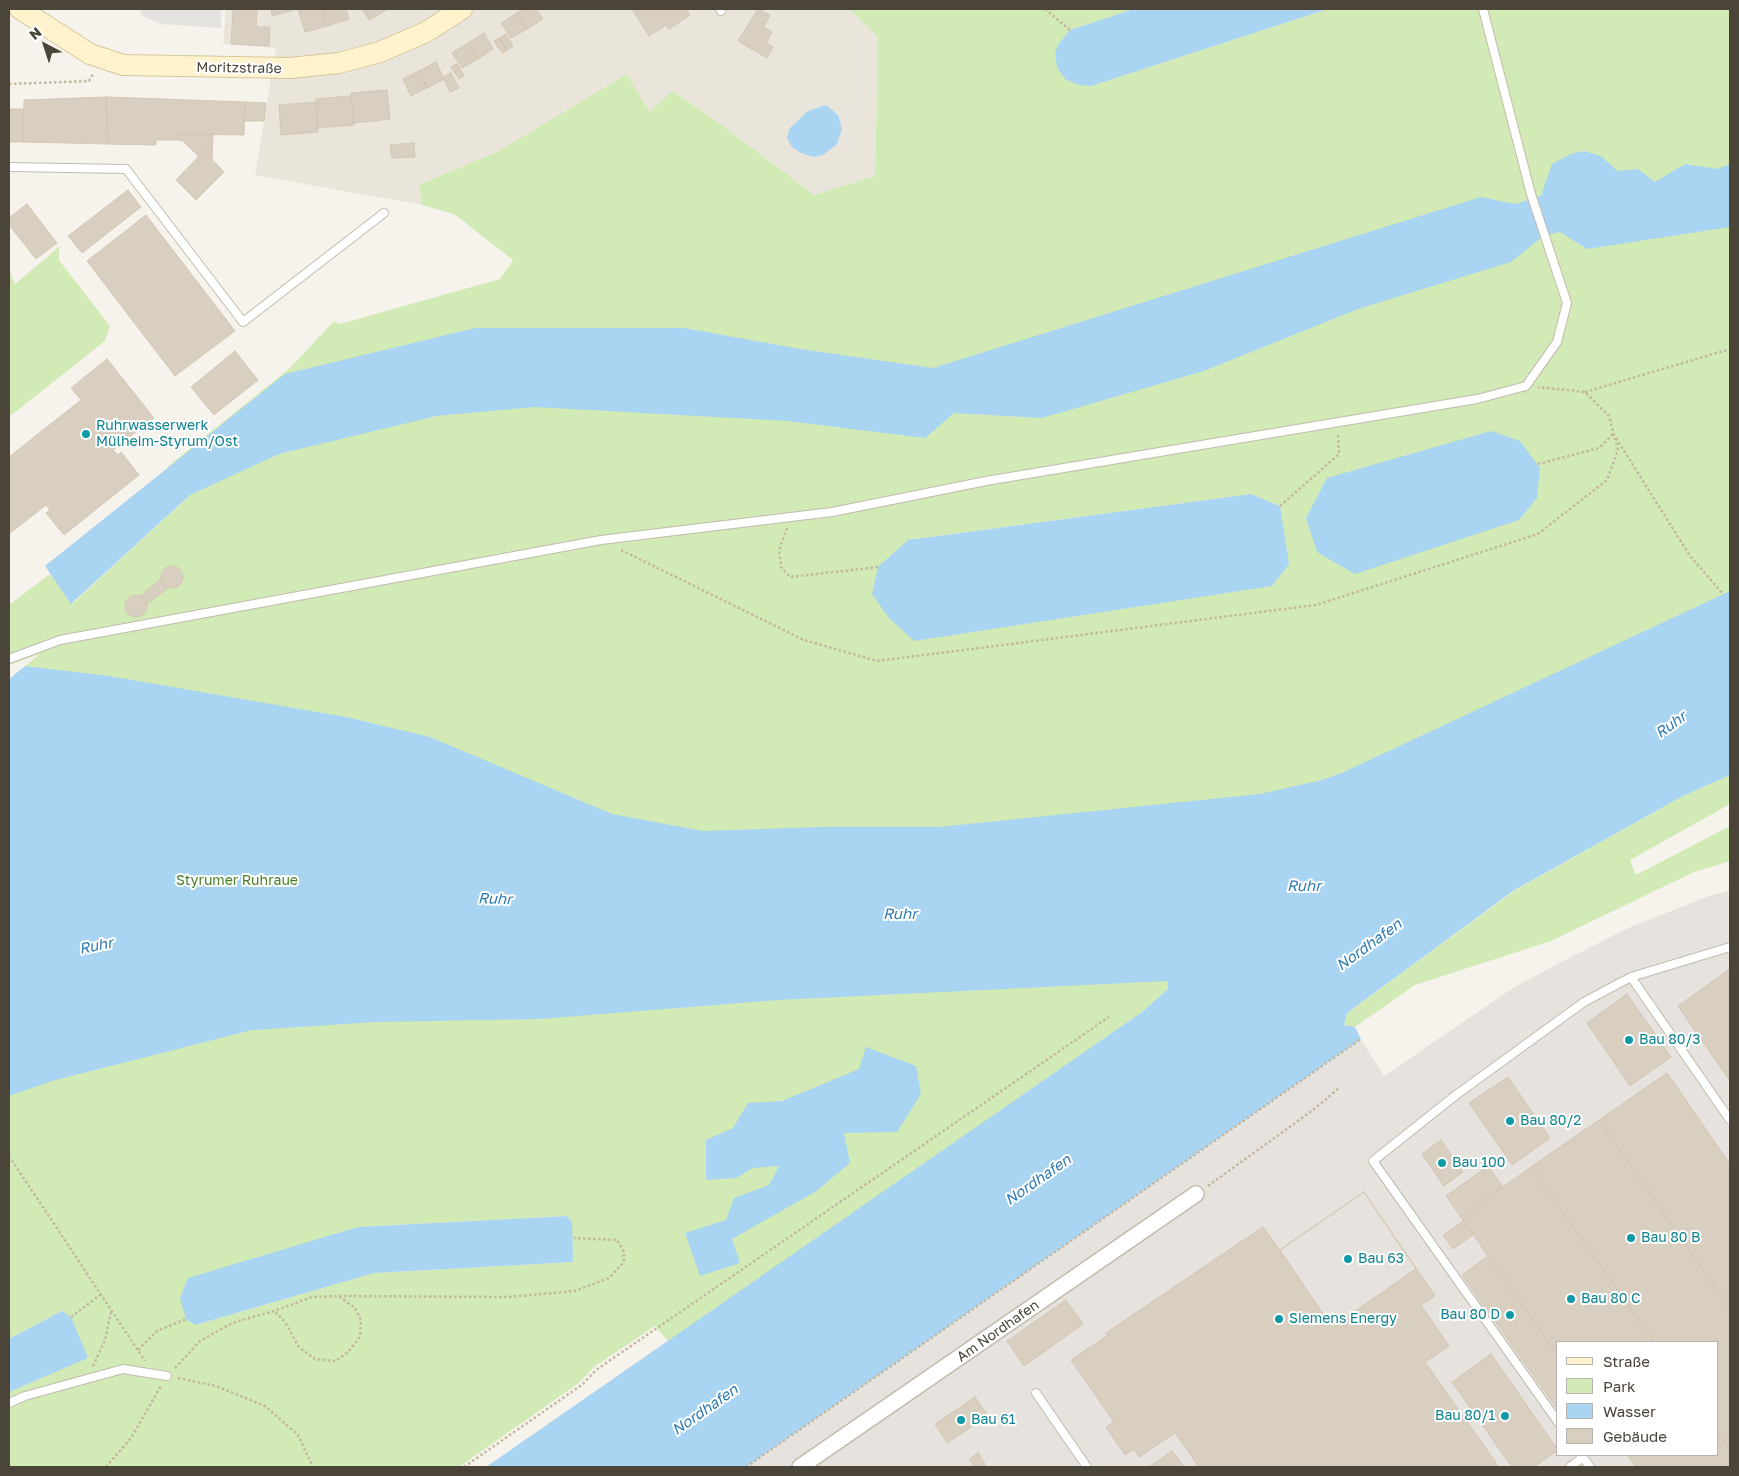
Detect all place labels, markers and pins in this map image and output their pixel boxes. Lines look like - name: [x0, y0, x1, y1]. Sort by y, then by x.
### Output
- place label: Ruhrwasserwerk Mülheim-Styrum/Ost: [96, 418, 238, 451]
- marker: Ruhrwasserwerk Mülheim-Styrum/Ost: [80, 428, 92, 440]
- place label: Bau 80/3: [1639, 1032, 1700, 1048]
- marker: Bau 80/3: [1623, 1034, 1635, 1046]
- place label: Bau 80/2: [1520, 1113, 1581, 1129]
- marker: Bau 80/2: [1504, 1115, 1516, 1127]
- place label: Bau 100: [1452, 1155, 1505, 1171]
- marker: Bau 100: [1436, 1157, 1448, 1169]
- place label: Bau 80 B: [1641, 1230, 1700, 1246]
- marker: Bau 80 B: [1625, 1232, 1637, 1244]
- place label: Bau 63: [1358, 1251, 1404, 1267]
- marker: Bau 63: [1342, 1253, 1354, 1265]
- place label: Bau 80 C: [1581, 1291, 1640, 1307]
- marker: Bau 80 C: [1565, 1293, 1577, 1305]
- place label: Bau 80 D: [1440, 1307, 1500, 1323]
- marker: Bau 80 D: [1504, 1309, 1516, 1321]
- place label: Siemens Energy: [1289, 1311, 1397, 1327]
- marker: Siemens Energy: [1273, 1313, 1285, 1325]
- place label: Bau 80/1: [1435, 1408, 1495, 1424]
- marker: Bau 80/1: [1499, 1410, 1511, 1422]
- place label: Bau 61: [971, 1412, 1016, 1428]
- marker: Bau 61: [955, 1414, 967, 1426]

